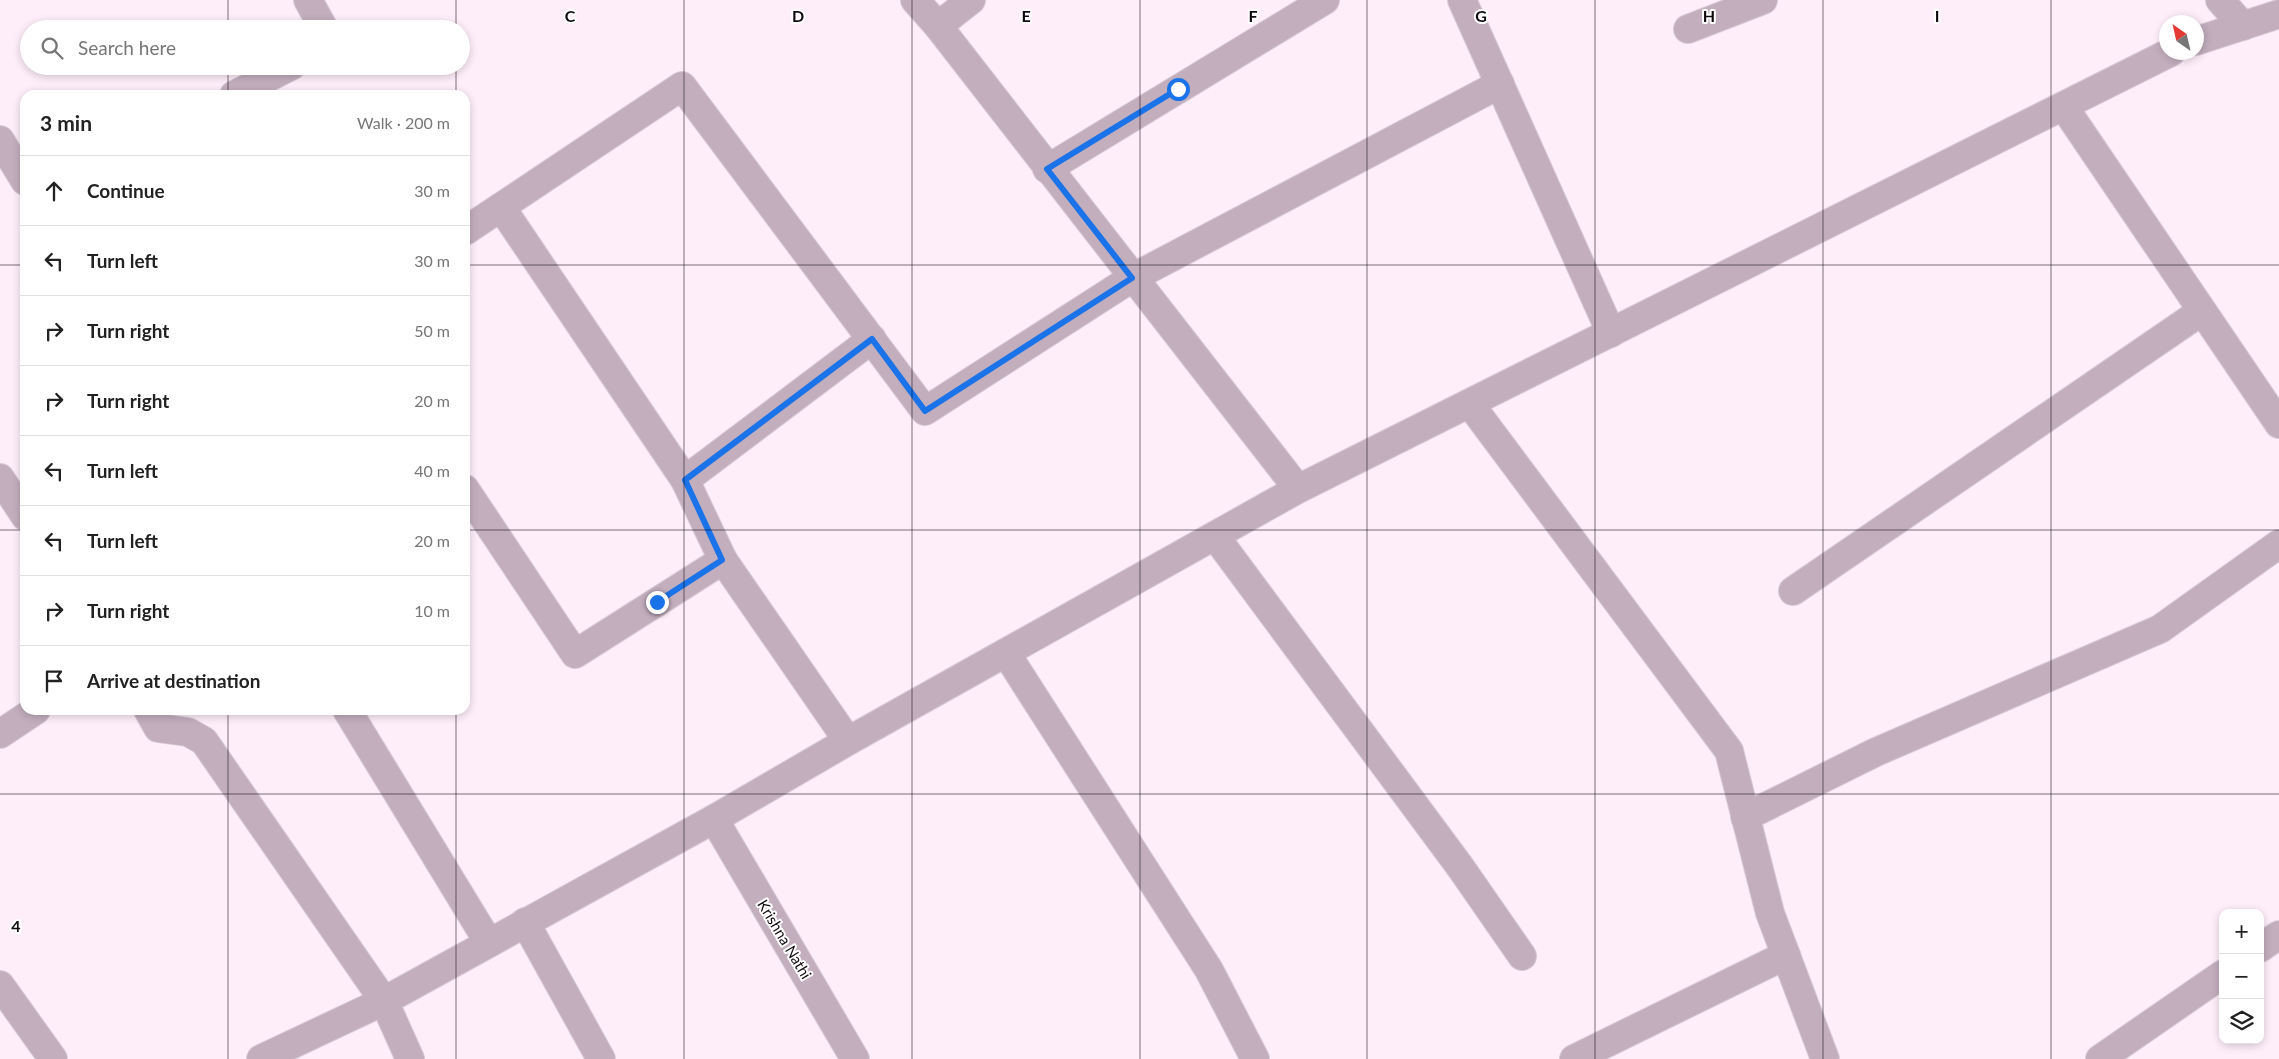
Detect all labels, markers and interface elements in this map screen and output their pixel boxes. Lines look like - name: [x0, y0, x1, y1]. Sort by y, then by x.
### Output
- text: C: [565, 6, 576, 25]
- text: D: [792, 6, 804, 25]
- text: E: [1021, 6, 1031, 25]
- text: F: [1248, 6, 1258, 25]
- text: G: [1475, 6, 1487, 25]
- text: H: [1703, 6, 1715, 25]
- text: I: [1935, 6, 1939, 25]
- north arrow: [2159, 15, 2204, 60]
- search box: [20, 20, 470, 75]
- icon: search: [38, 34, 66, 62]
- text: Search here: [78, 36, 176, 59]
- route start: [1167, 78, 1190, 101]
- text: 3 min: [40, 110, 92, 135]
- text: Walk · 200 m: [357, 113, 450, 132]
- icon: ahead: [40, 177, 68, 205]
- text: Continue: [87, 179, 165, 202]
- text: 30 m: [414, 181, 450, 200]
- icon: left: [40, 247, 68, 275]
- text: Turn left: [87, 249, 158, 272]
- text: 30 m: [414, 251, 450, 270]
- icon: right: [40, 317, 68, 345]
- text: Turn right: [87, 319, 169, 342]
- text: 50 m: [414, 321, 450, 340]
- icon: right: [40, 387, 68, 415]
- text: Turn right: [87, 389, 169, 412]
- text: 20 m: [414, 391, 450, 410]
- icon: left: [40, 457, 68, 485]
- text: Turn left: [87, 459, 158, 482]
- text: 40 m: [414, 461, 450, 480]
- icon: left: [40, 527, 68, 555]
- text: Turn left: [87, 529, 158, 552]
- text: 20 m: [414, 531, 450, 550]
- route end: [646, 591, 669, 614]
- icon: right: [40, 597, 68, 625]
- text: Turn right: [87, 599, 169, 622]
- text: 10 m: [414, 601, 450, 620]
- icon: arrive: [40, 667, 68, 695]
- text: Arrive at destination: [87, 669, 260, 692]
- street label: Krishna Nathi: [754, 896, 816, 982]
- map controls: [2219, 909, 2264, 1044]
- button: +: [2219, 909, 2264, 954]
- text: 4: [11, 916, 21, 935]
- button: −: [2219, 954, 2264, 999]
- button: layers: [2219, 999, 2264, 1044]

